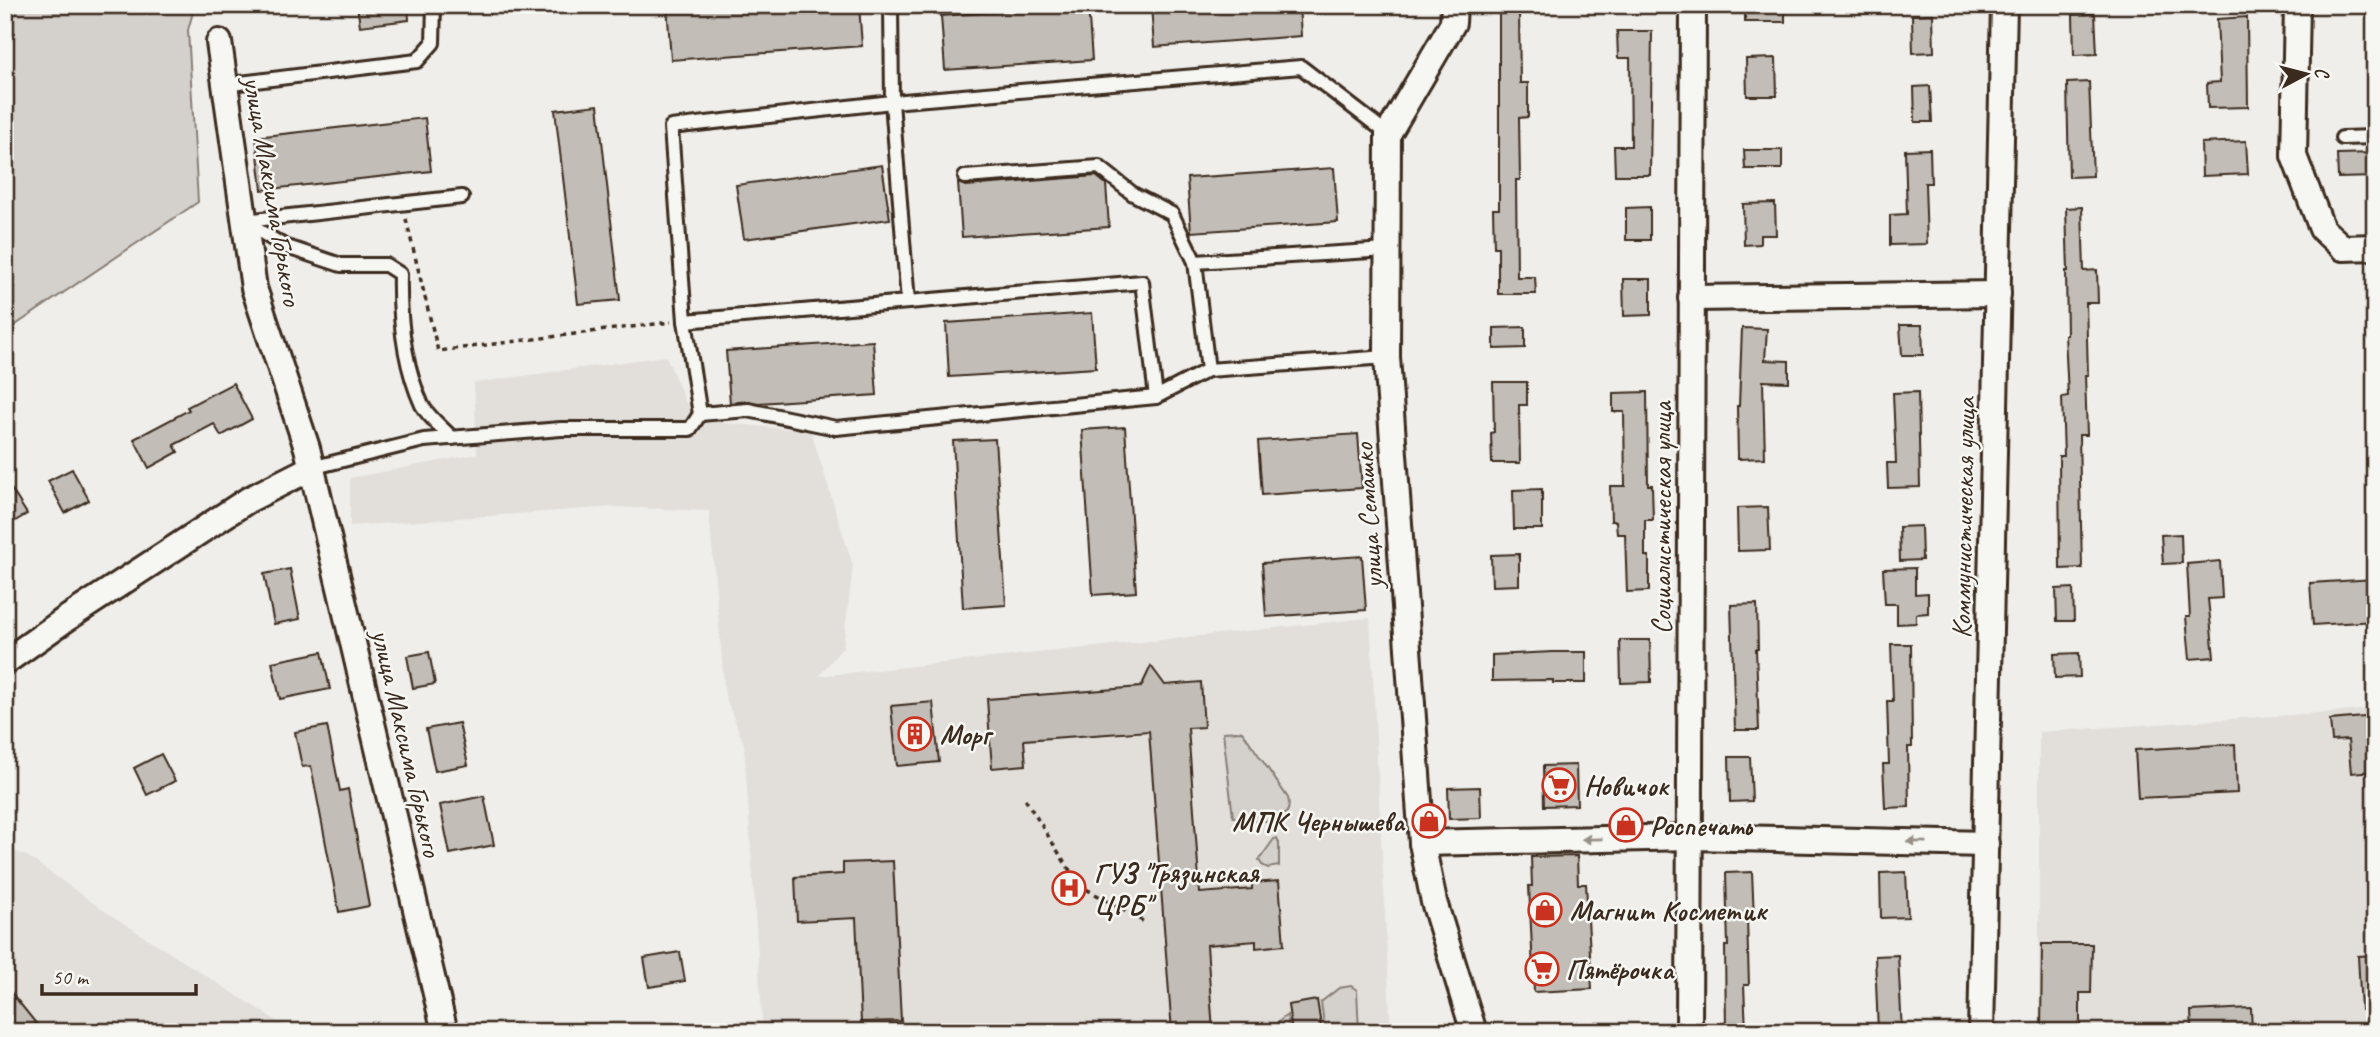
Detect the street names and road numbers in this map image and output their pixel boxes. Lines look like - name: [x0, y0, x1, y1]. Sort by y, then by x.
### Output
- street label: улица Максима Горького: [235, 72, 311, 310]
- street label: Коммунистическая улица: [1943, 395, 1983, 639]
- street label: Социалистическая улица: [1644, 400, 1679, 634]
- street label: улица Семашко: [1345, 440, 1391, 592]
- street label: улица Максима Горького: [363, 624, 451, 862]

